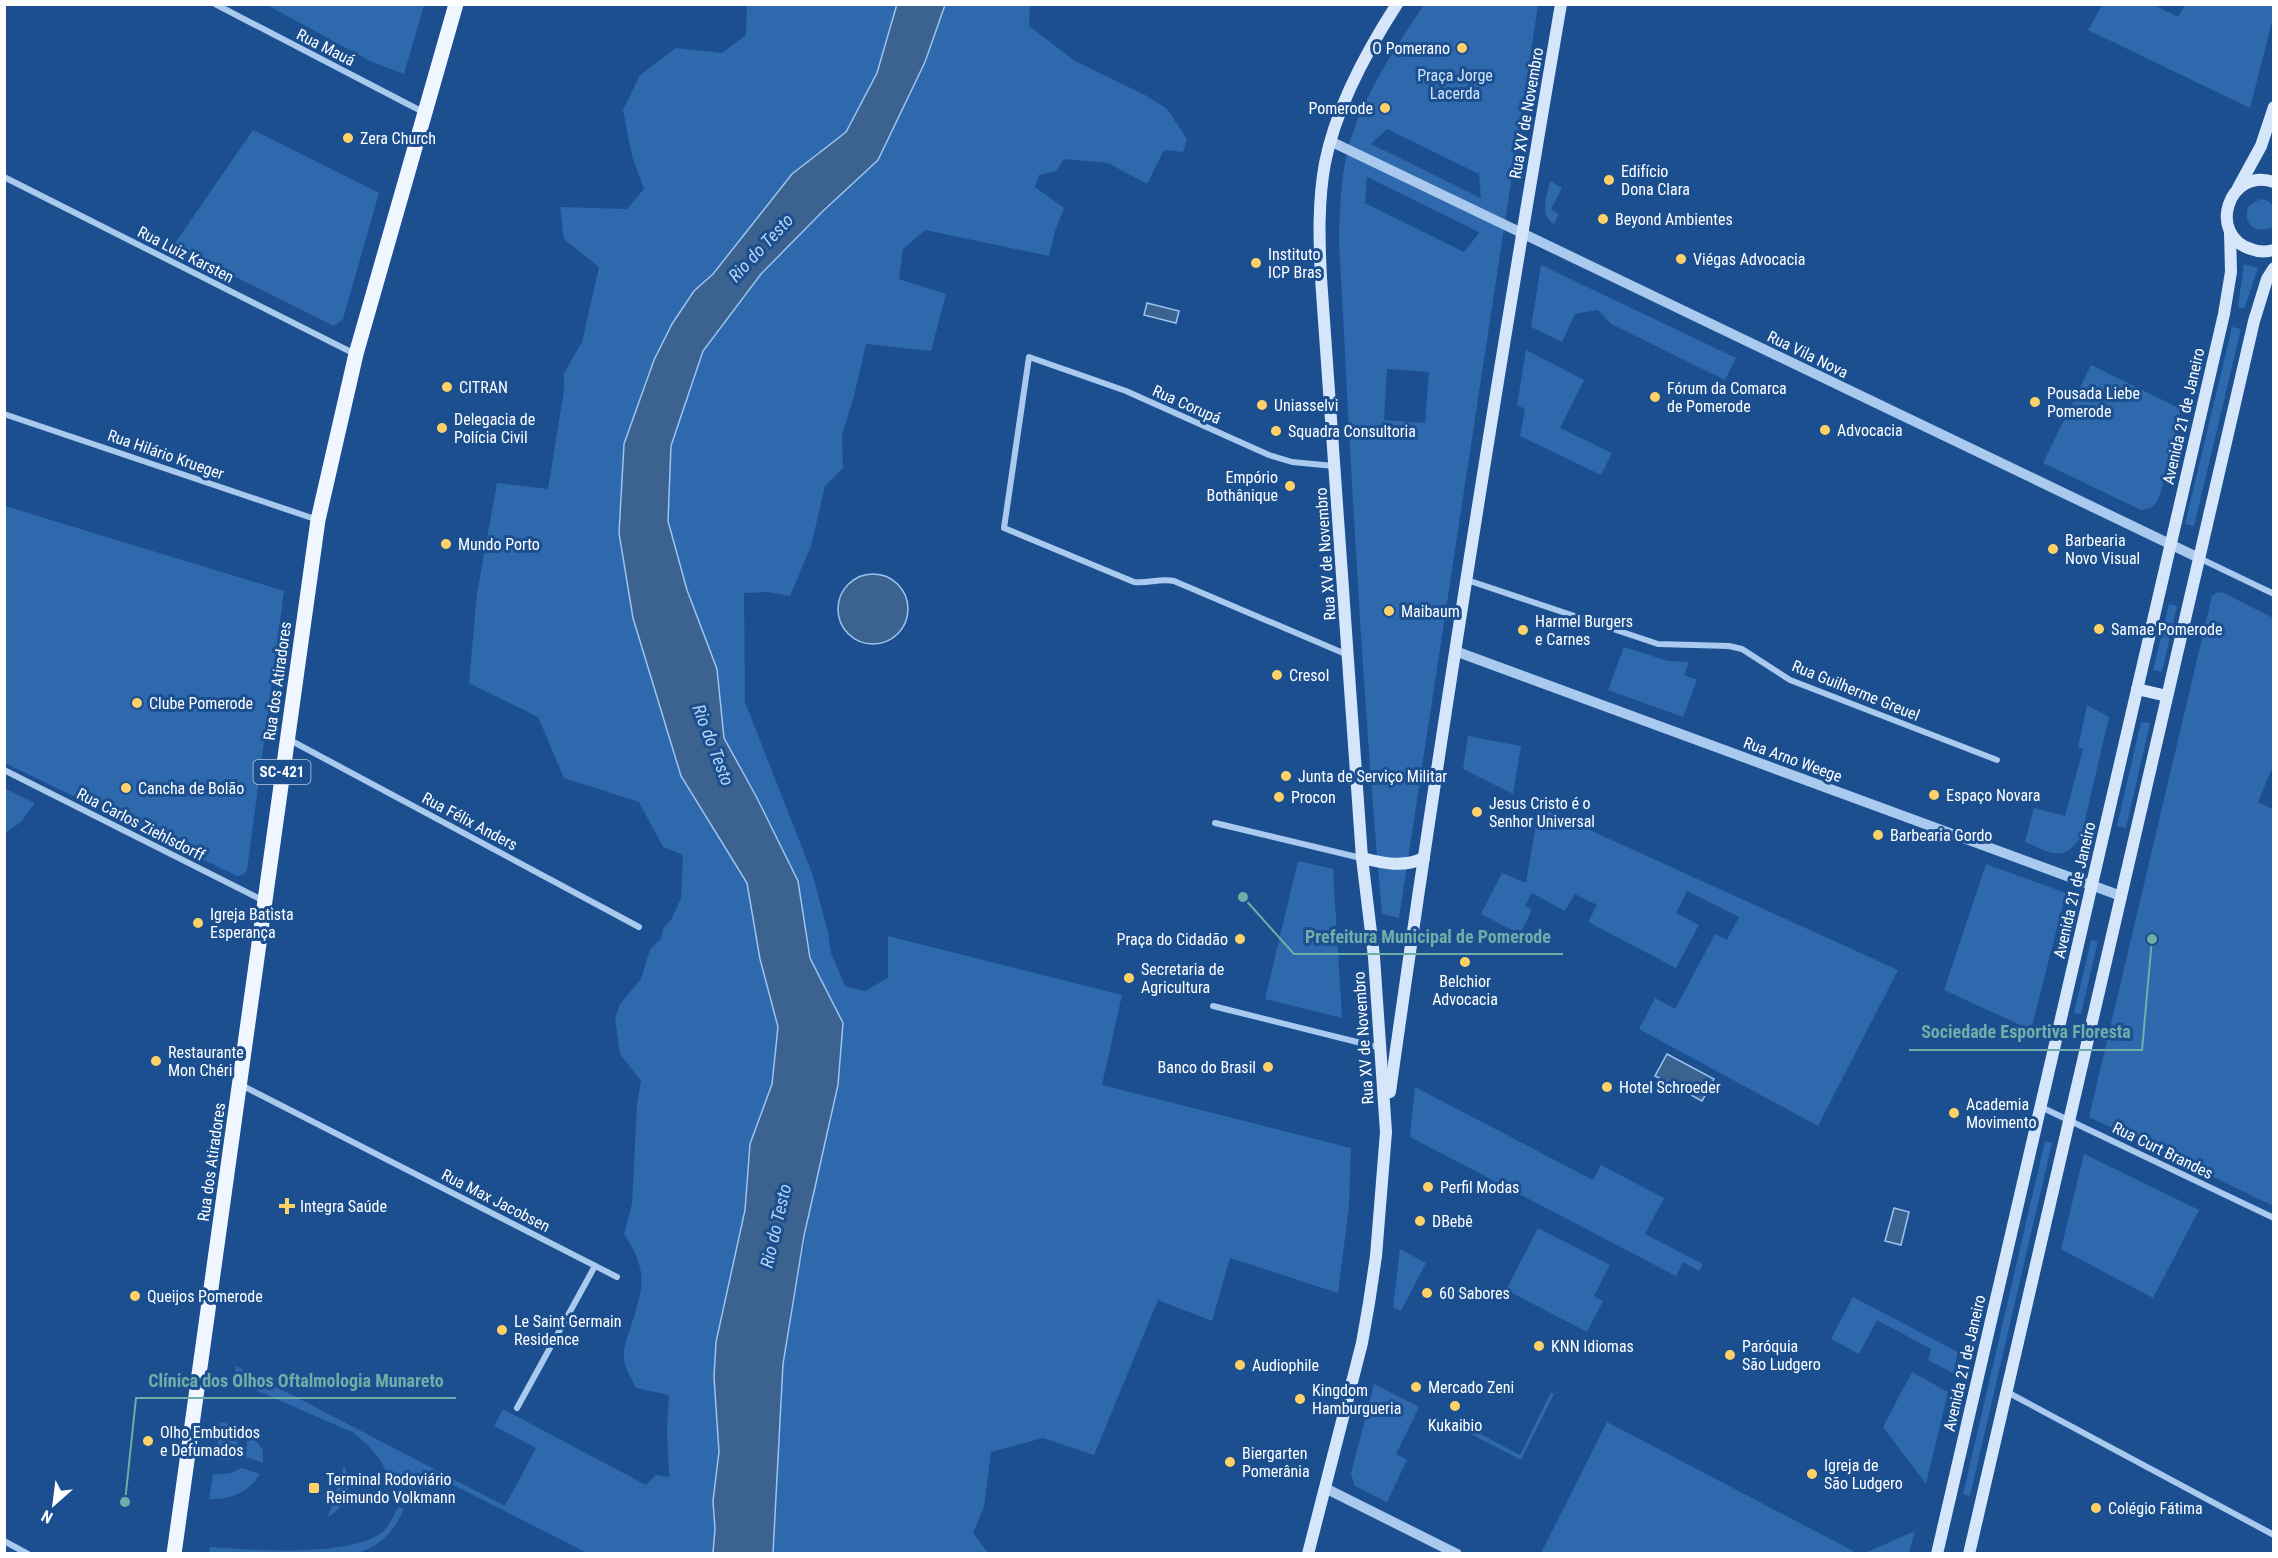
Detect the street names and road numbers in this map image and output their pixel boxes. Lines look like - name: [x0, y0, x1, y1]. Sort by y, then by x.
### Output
- street label: Rua Mauá: [294, 25, 358, 70]
- street label: Rua XV de Novembro: [1506, 46, 1547, 180]
- street label: Rua Luiz Karsten: [134, 222, 237, 287]
- street label: Rua Vila Nova: [1764, 327, 1851, 382]
- street label: Avenida 21 de Janeiro: [2159, 346, 2208, 486]
- street label: Rua Corupá: [1150, 381, 1224, 428]
- street label: Rua Hilário Krueger: [105, 426, 227, 483]
- street label: Rua XV de Novembro: [1311, 487, 1340, 621]
- street label: Rua dos Atiradores: [260, 620, 295, 742]
- street label: Rua Guilherme Greuel: [1789, 656, 1922, 725]
- street label: Rua Arno Weege: [1741, 733, 1845, 786]
- road number: SC-421: [254, 760, 310, 784]
- street label: Rua Carlos Ziehlsdorff: [74, 784, 208, 865]
- street label: Rua Félix Anders: [419, 788, 521, 855]
- street label: Avenida 21 de Janeiro: [2050, 820, 2099, 960]
- street label: Rua XV de Novembro: [1349, 971, 1378, 1105]
- street label: Rua dos Atiradores: [194, 1101, 229, 1223]
- street label: Rua Curt Brandes: [2109, 1118, 2216, 1183]
- street label: Rua Max Jacobsen: [438, 1165, 553, 1236]
- street label: Avenida 21 de Janeiro: [1940, 1293, 1989, 1433]

